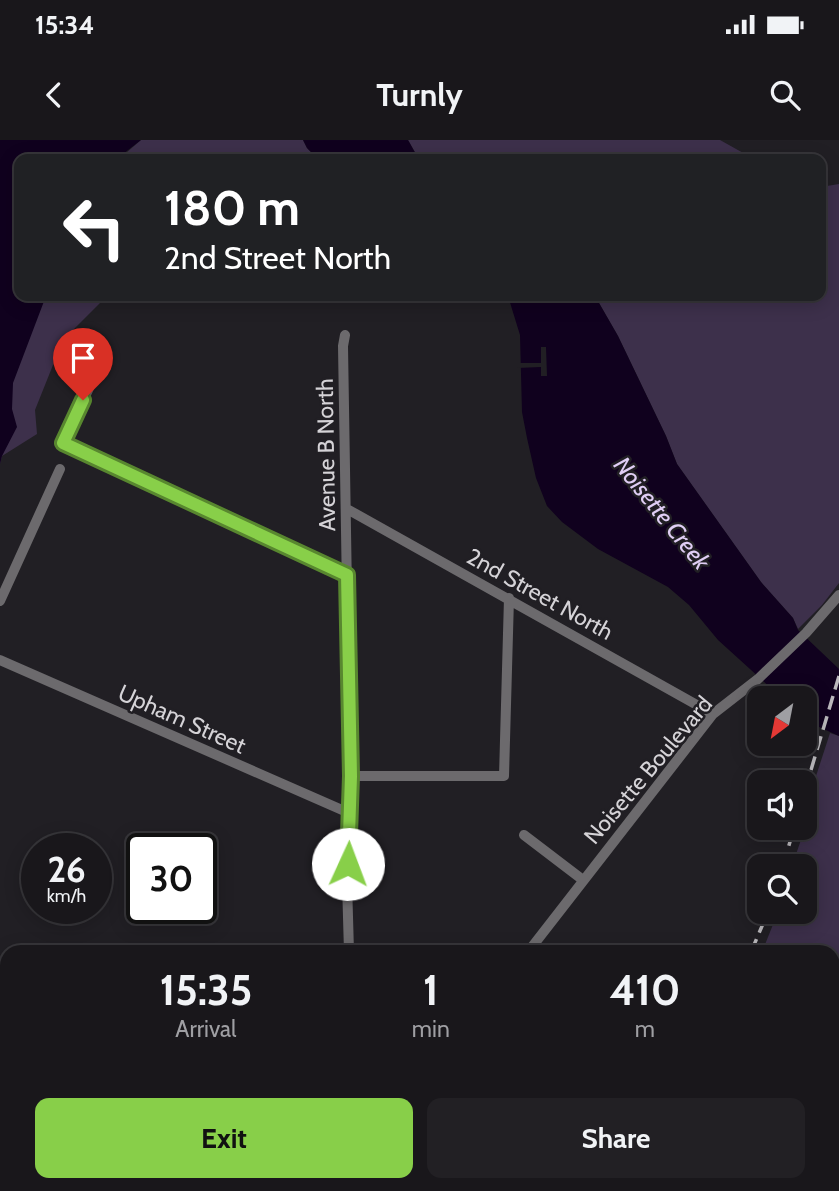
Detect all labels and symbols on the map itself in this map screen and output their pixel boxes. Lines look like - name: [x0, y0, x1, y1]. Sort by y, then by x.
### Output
- pin: [53, 328, 113, 400]
- street label: Avenue B North: [311, 378, 341, 532]
- water label: Noisette Creek: [608, 451, 717, 576]
- street label: 2nd Street North: [462, 542, 618, 646]
- street label: Upham Street: [114, 678, 251, 760]
- north arrow: [747, 686, 817, 756]
- street label: Noisette Boulevard: [578, 690, 718, 850]
- position arrow: [311, 827, 385, 901]
- speed limit sign: 30: [126, 833, 217, 924]

